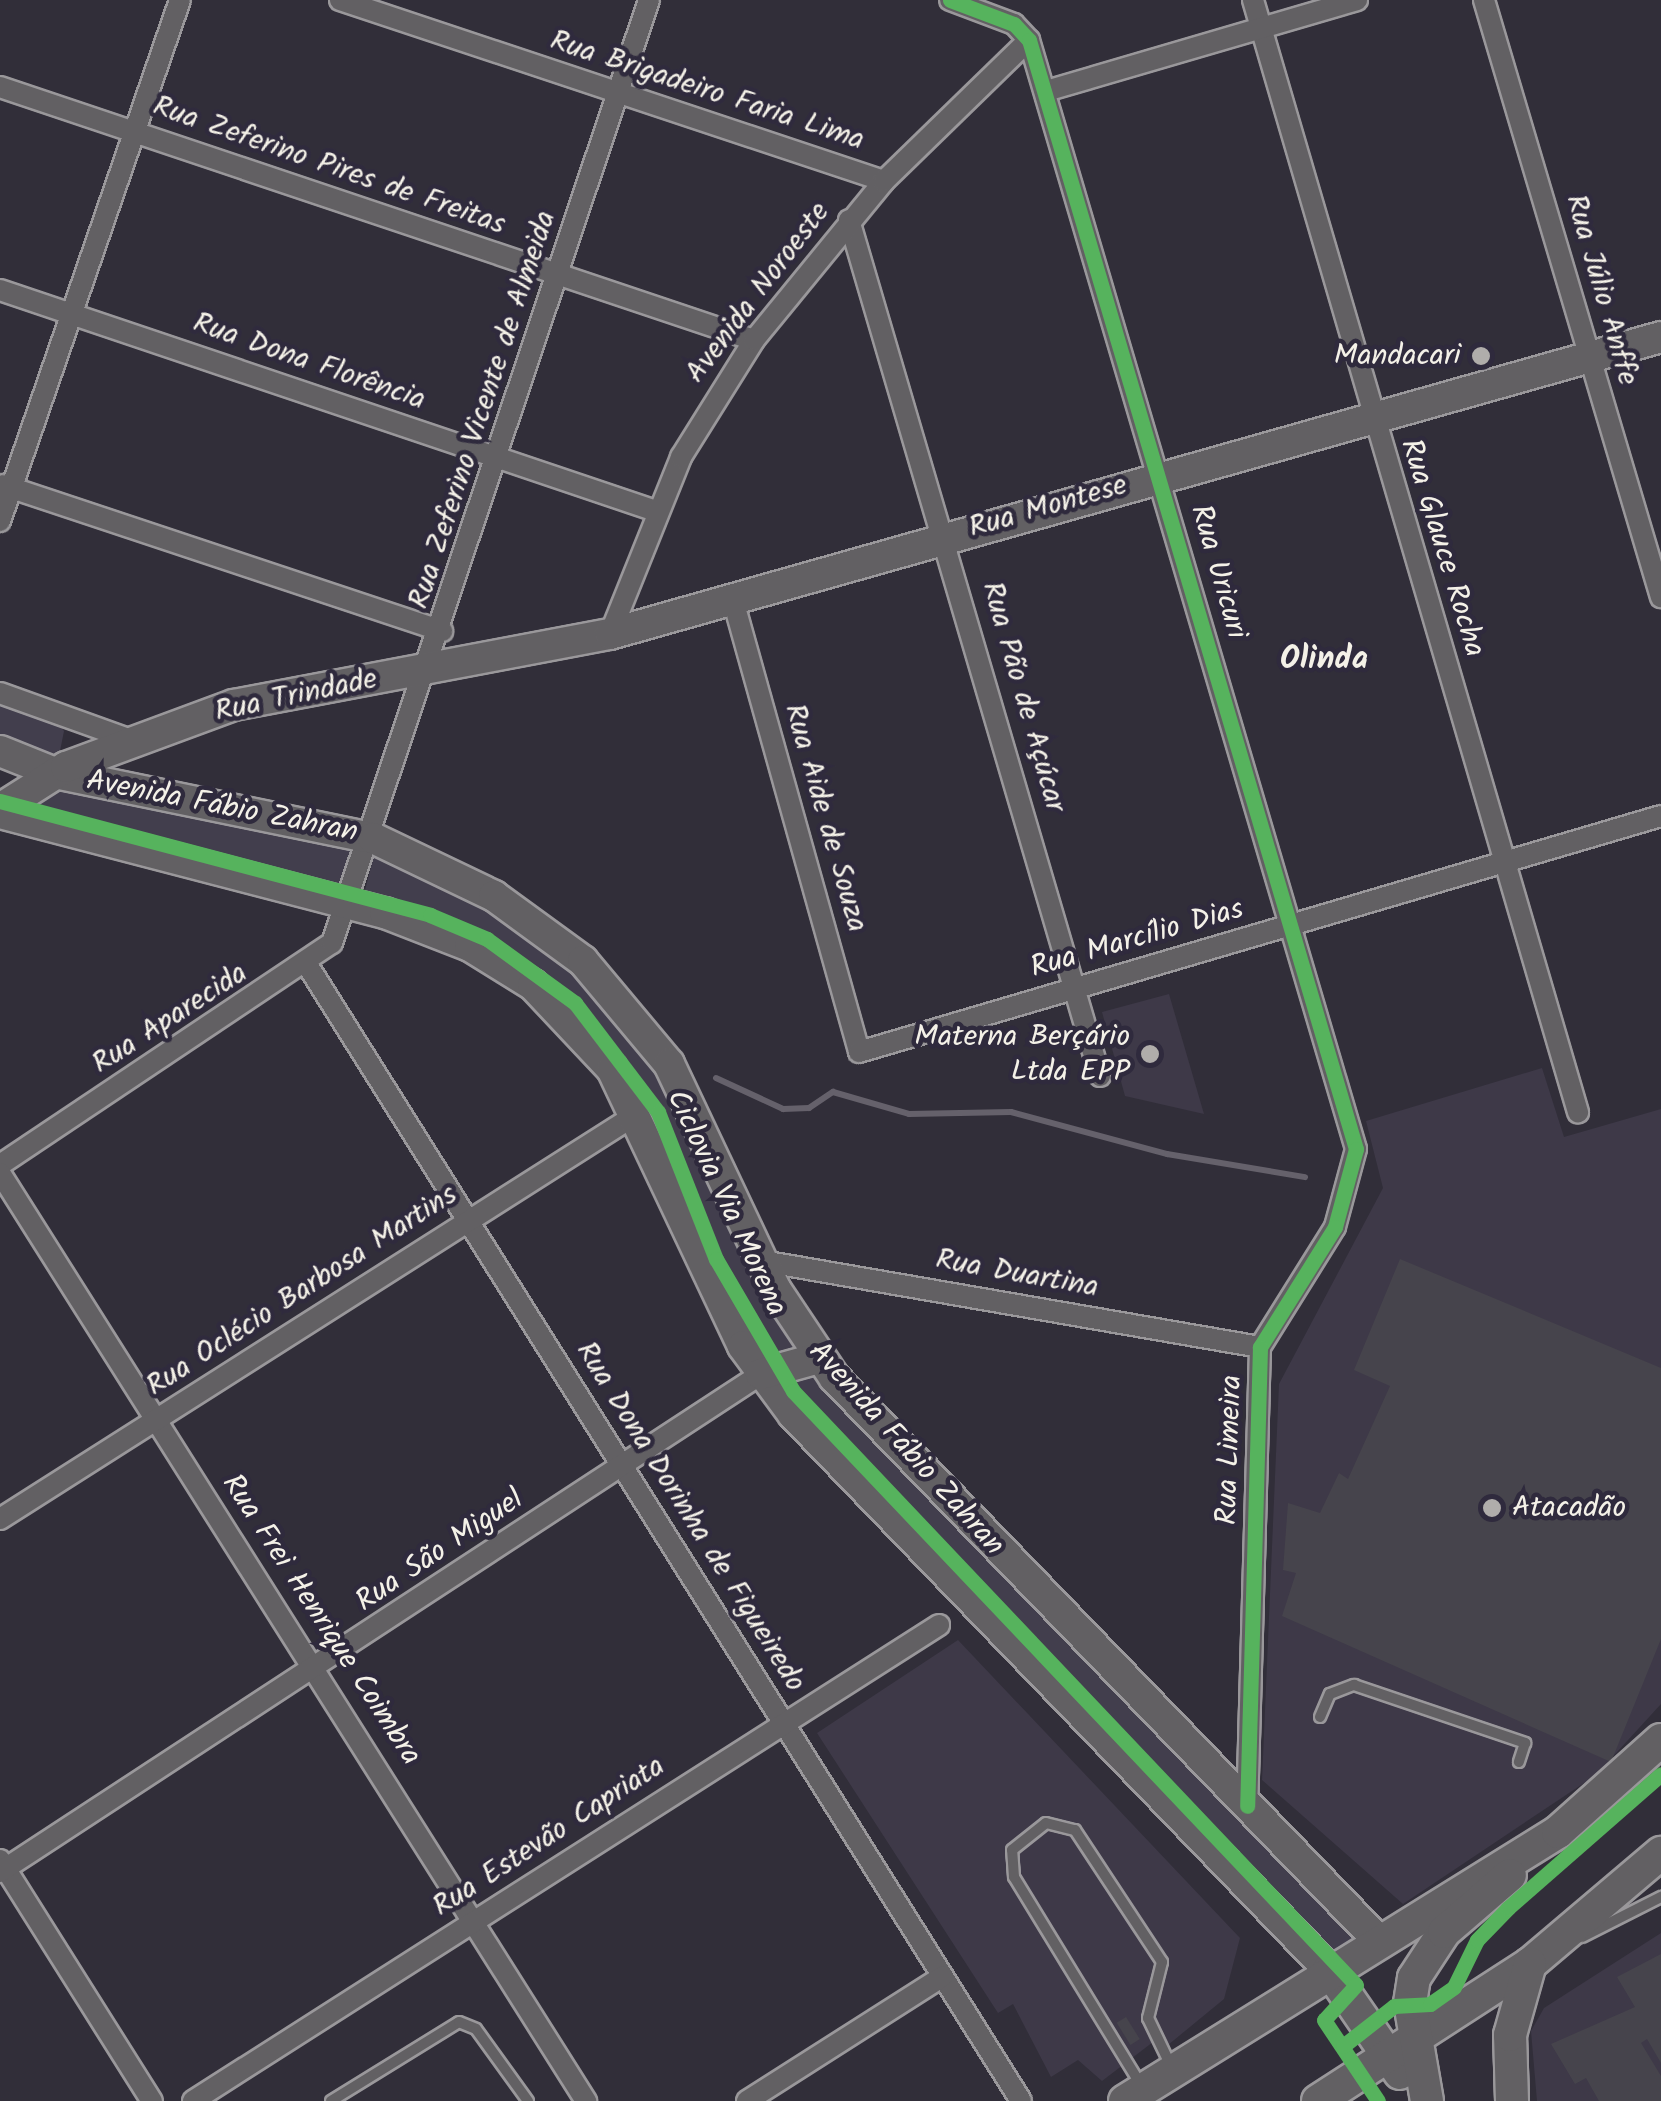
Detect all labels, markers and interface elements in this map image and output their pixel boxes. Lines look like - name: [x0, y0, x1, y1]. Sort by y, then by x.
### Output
- street label: Rua Brigadeiro Faria Lima: [545, 23, 869, 159]
- street label: Rua Zeferino Pires de Freitas: [148, 89, 510, 243]
- street label: Rua Júlio Anffe: [1557, 190, 1645, 390]
- street label: Avenida Noroeste: [678, 195, 838, 391]
- street label: Rua Zeferino Vicente de Almeida: [402, 206, 564, 614]
- street label: Rua Dona Florência: [188, 305, 430, 419]
- place label: Mandacari: [1334, 338, 1461, 374]
- marker: Mandacari: [1470, 345, 1492, 367]
- street label: Rua Glauce Rocha: [1392, 435, 1492, 661]
- street label: Rua Montese: [965, 467, 1131, 547]
- street label: Rua Uricuri: [1182, 501, 1254, 643]
- street label: Rua Pão de Açúcar: [973, 578, 1073, 816]
- district label: Olinda: [1280, 641, 1368, 679]
- street label: Rua Trindade: [212, 661, 380, 731]
- street label: Rua Aide de Souza: [775, 700, 875, 936]
- street label: Avenida Fábio Zahran: [83, 763, 361, 851]
- street label: Rua Marcílio Dias: [1026, 891, 1248, 987]
- street label: Rua Aparecida: [86, 956, 254, 1082]
- place label: Materna Berçário Ltda EPP: [914, 1019, 1130, 1090]
- marker: Materna Berçário Ltda EPP: [1139, 1043, 1161, 1065]
- street label: Ciclovia Via Morena: [658, 1084, 794, 1322]
- street label: Rua Oclécio Barbosa Martins: [140, 1177, 464, 1405]
- street label: Rua Duartina: [933, 1242, 1101, 1306]
- street label: Rua Dona Dorinha de Figueiredo: [567, 1335, 813, 1699]
- street label: Avenida Fábio Zahran: [800, 1335, 1012, 1563]
- street label: Rua Limeira: [1209, 1374, 1251, 1526]
- street label: Rua Frei Henrique Coimbra: [213, 1468, 429, 1772]
- street label: Rua São Miguel: [349, 1482, 531, 1620]
- place label: Atacadão: [1512, 1490, 1626, 1526]
- marker: Atacadão: [1481, 1497, 1503, 1519]
- street label: Rua Estevão Capriata: [426, 1749, 672, 1925]

